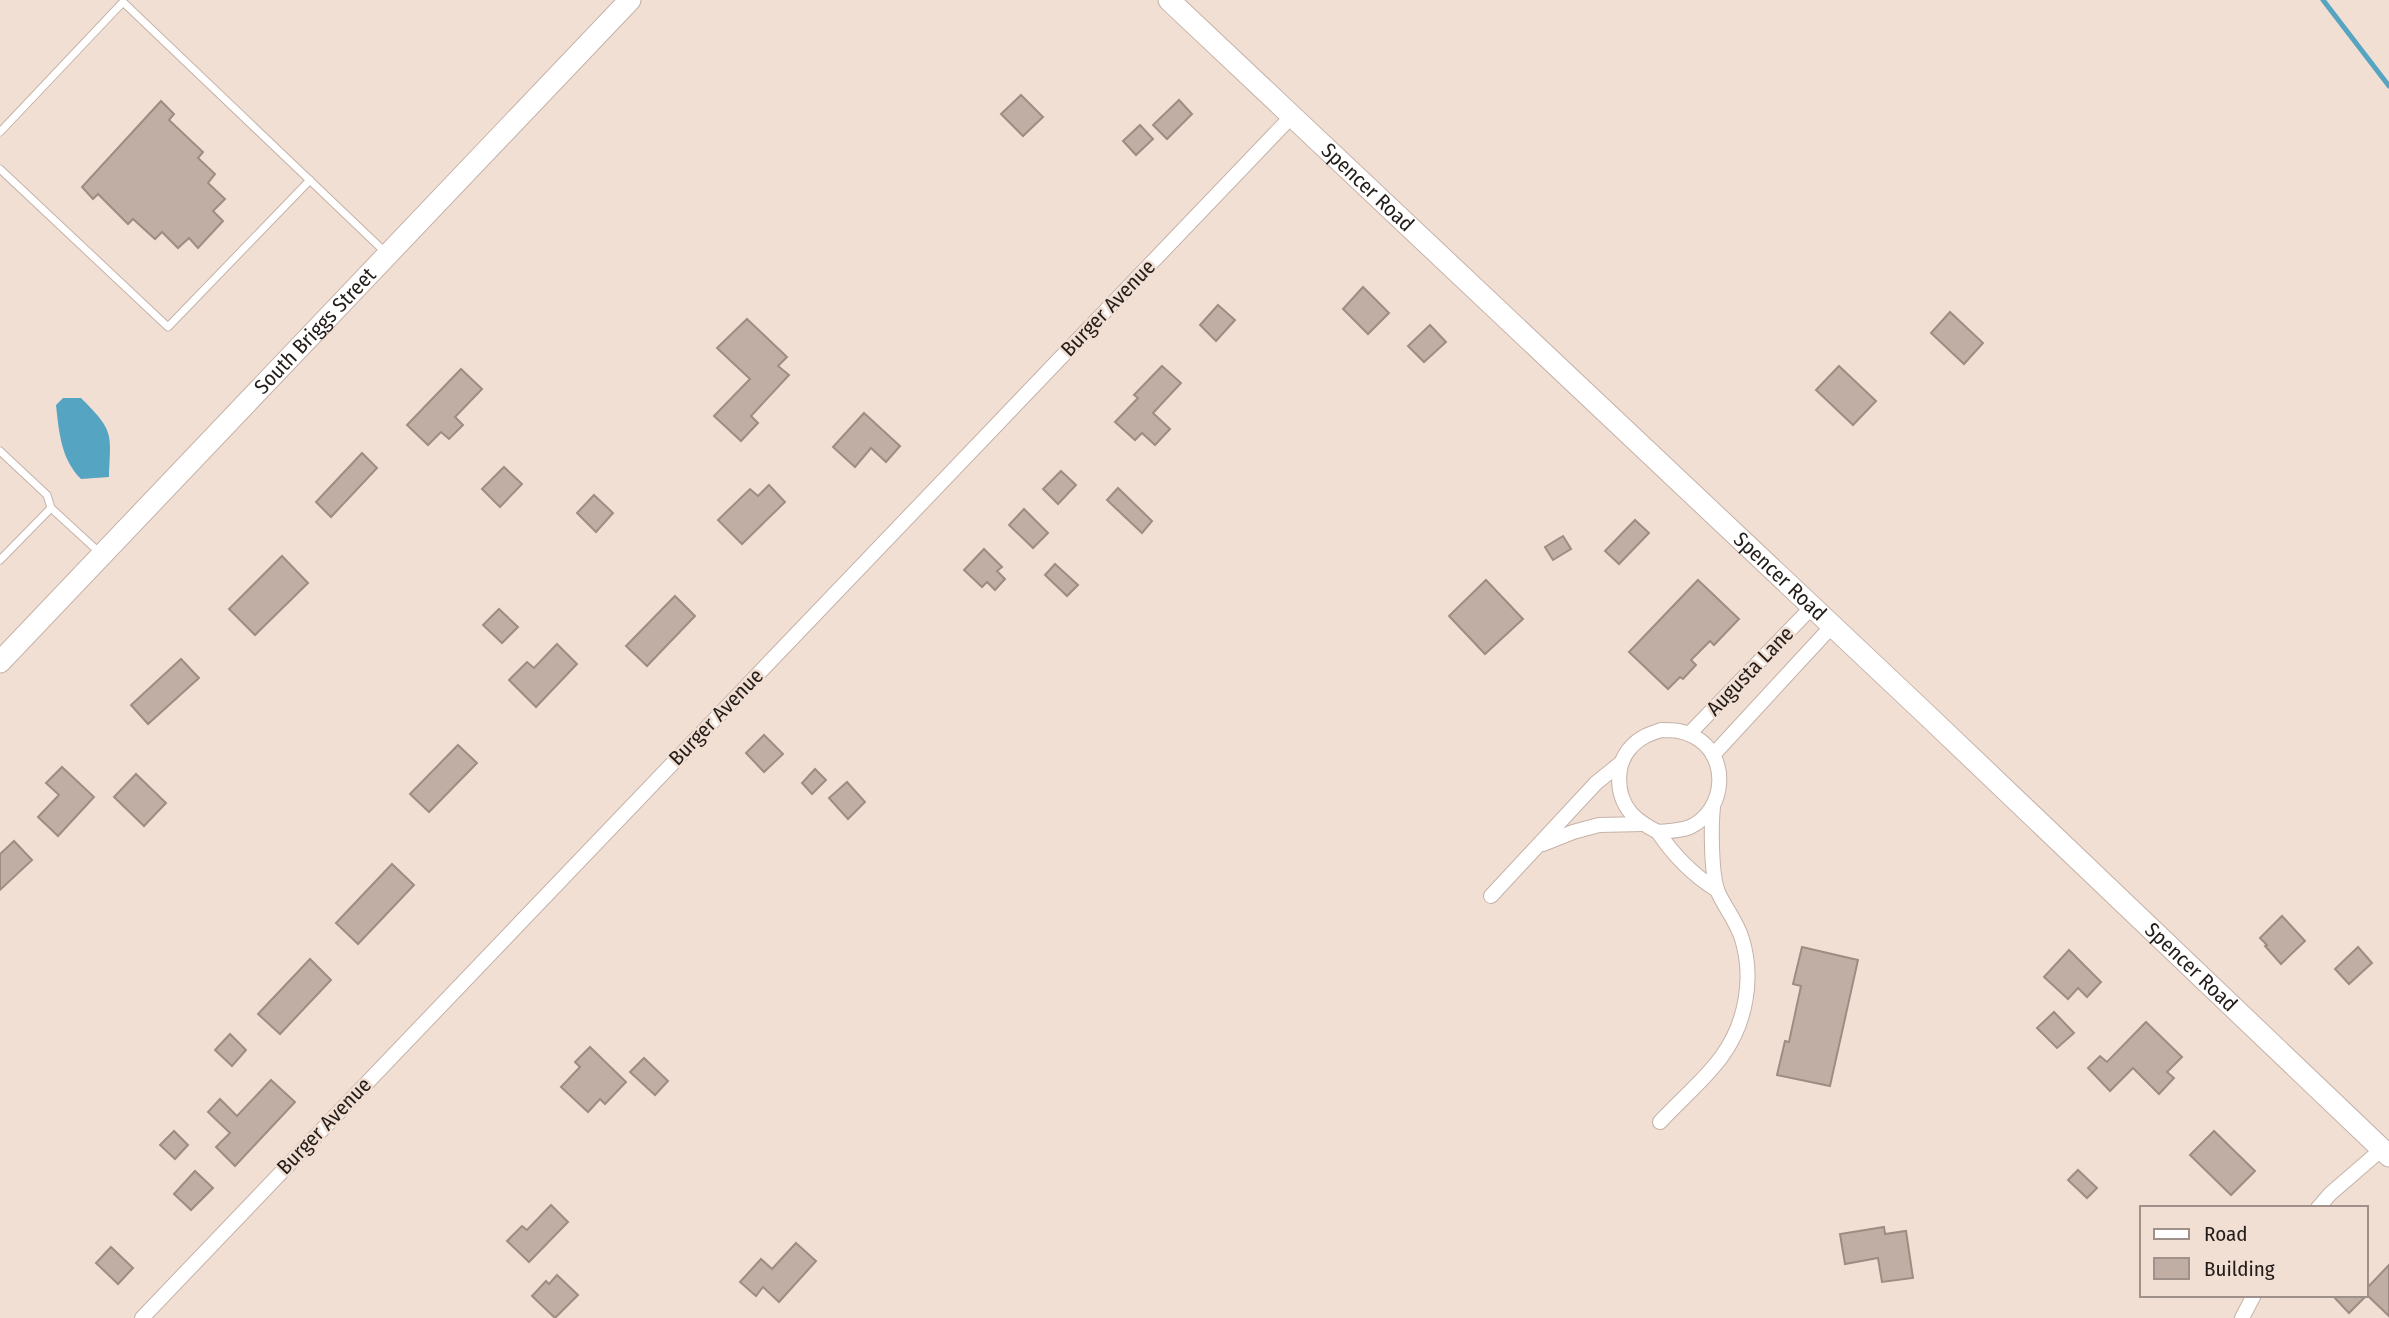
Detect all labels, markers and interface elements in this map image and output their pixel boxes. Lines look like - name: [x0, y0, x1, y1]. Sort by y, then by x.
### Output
- street label: Spencer Road: [1316, 137, 1419, 237]
- street label: Burger Avenue: [1055, 254, 1161, 362]
- street label: South Briggs Street: [249, 262, 381, 400]
- street label: Spencer Road: [1728, 527, 1832, 626]
- street label: Augusta Lane: [1701, 621, 1799, 721]
- street label: Burger Avenue: [663, 663, 769, 771]
- street label: Spencer Road: [2139, 917, 2243, 1017]
- street label: Burger Avenue: [271, 1072, 377, 1180]
- legend: [2140, 1206, 2368, 1297]
- text: Road: [2204, 1221, 2248, 1247]
- text: Building: [2204, 1256, 2275, 1282]

